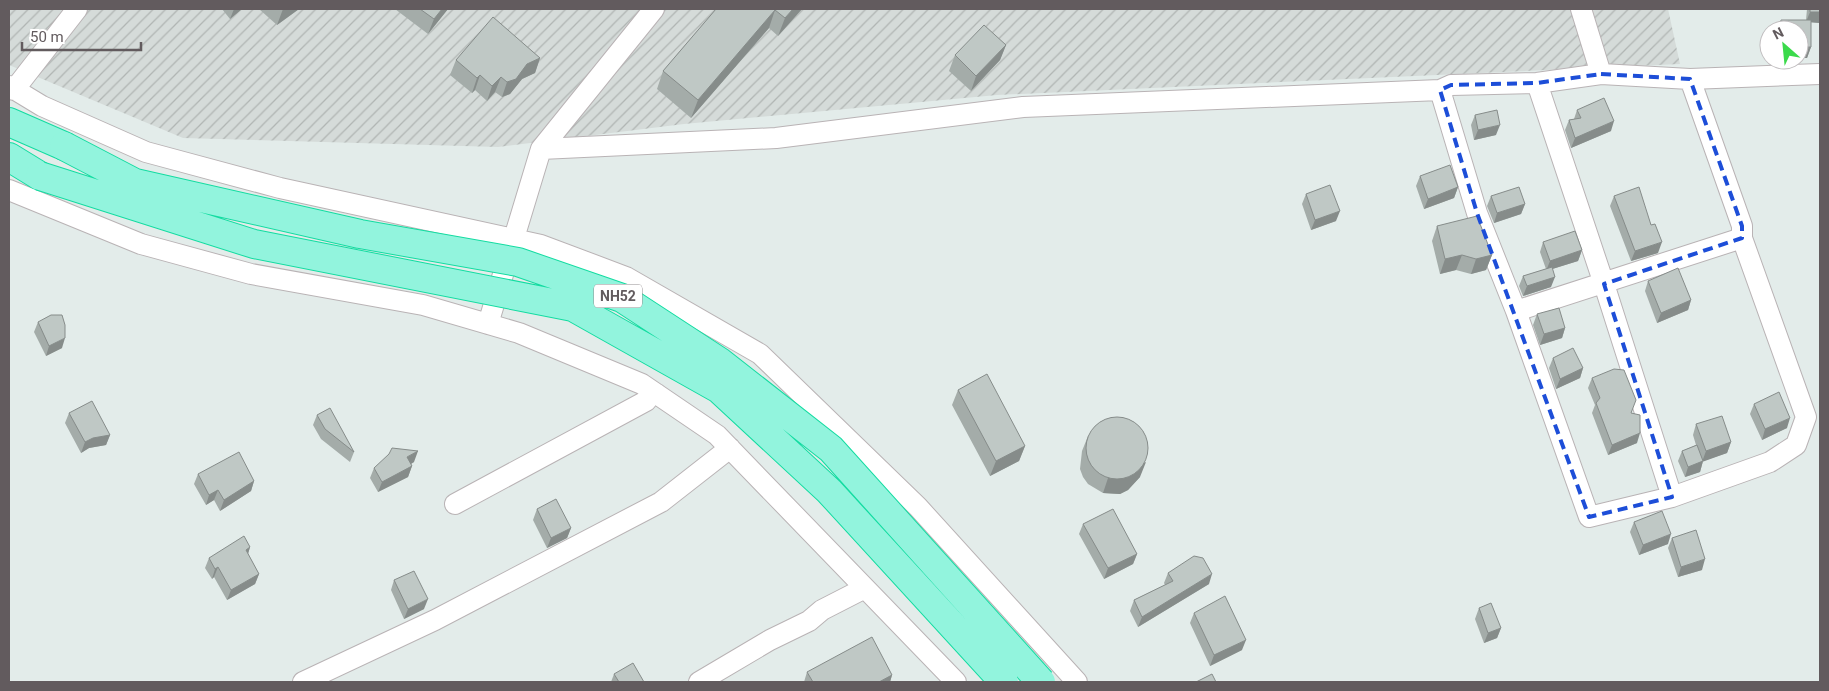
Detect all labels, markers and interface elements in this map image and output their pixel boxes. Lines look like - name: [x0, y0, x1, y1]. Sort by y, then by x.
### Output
- scale bar: [22, 20, 141, 52]
- north arrow: [1759, 20, 1809, 70]
- text: N: [1770, 24, 1786, 43]
- text: 50 m: [30, 28, 64, 46]
- road number: NH52: [594, 284, 642, 308]

